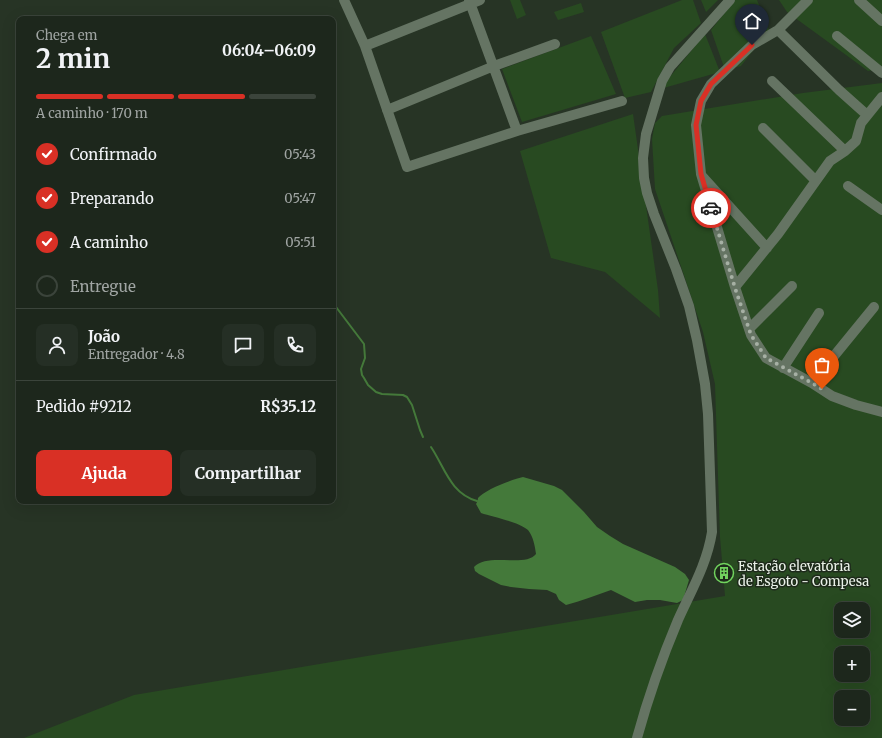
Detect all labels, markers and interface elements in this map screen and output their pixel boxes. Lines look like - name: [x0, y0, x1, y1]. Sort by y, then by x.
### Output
- pin: [735, 4, 769, 45]
- icon: home: [741, 10, 763, 32]
- text: Chega em: [36, 27, 97, 44]
- text: 06:04–06:09: [222, 41, 316, 60]
- text: 2 min: [36, 42, 110, 75]
- text: A caminho · 170 m: [36, 105, 148, 122]
- icon: check: [36, 143, 58, 165]
- text: Confirmado: [70, 145, 157, 164]
- text: 05:43: [284, 146, 316, 163]
- icon: check: [36, 187, 58, 209]
- courier: [691, 188, 731, 228]
- text: Preparando: [70, 189, 154, 208]
- text: 05:47: [284, 190, 316, 207]
- icon: car: [700, 197, 722, 219]
- icon: check: [36, 231, 58, 253]
- text: A caminho: [70, 233, 148, 252]
- text: 05:51: [285, 234, 316, 251]
- text: Entregue: [70, 277, 136, 296]
- button: person: [36, 324, 78, 366]
- button: chat: [222, 324, 264, 366]
- button: phone: [274, 324, 316, 366]
- text: João: [88, 327, 120, 346]
- text: Entregador · 4.8: [88, 346, 185, 363]
- pin: [805, 348, 839, 389]
- icon: bag: [811, 354, 833, 376]
- text: Pedido #9212: [36, 397, 132, 416]
- text: R$35.12: [260, 397, 316, 416]
- button: Ajuda: [36, 450, 172, 496]
- button: Compartilhar: [180, 450, 316, 496]
- place label: Estação elevatória de Esgoto - Compesa: [738, 558, 869, 590]
- building icon: Estação elevatória de Esgoto - Compesa: [713, 562, 735, 584]
- map controls: [834, 602, 870, 726]
- button: layers: [834, 602, 870, 638]
- button: +: [834, 646, 870, 682]
- button: −: [834, 690, 870, 726]

